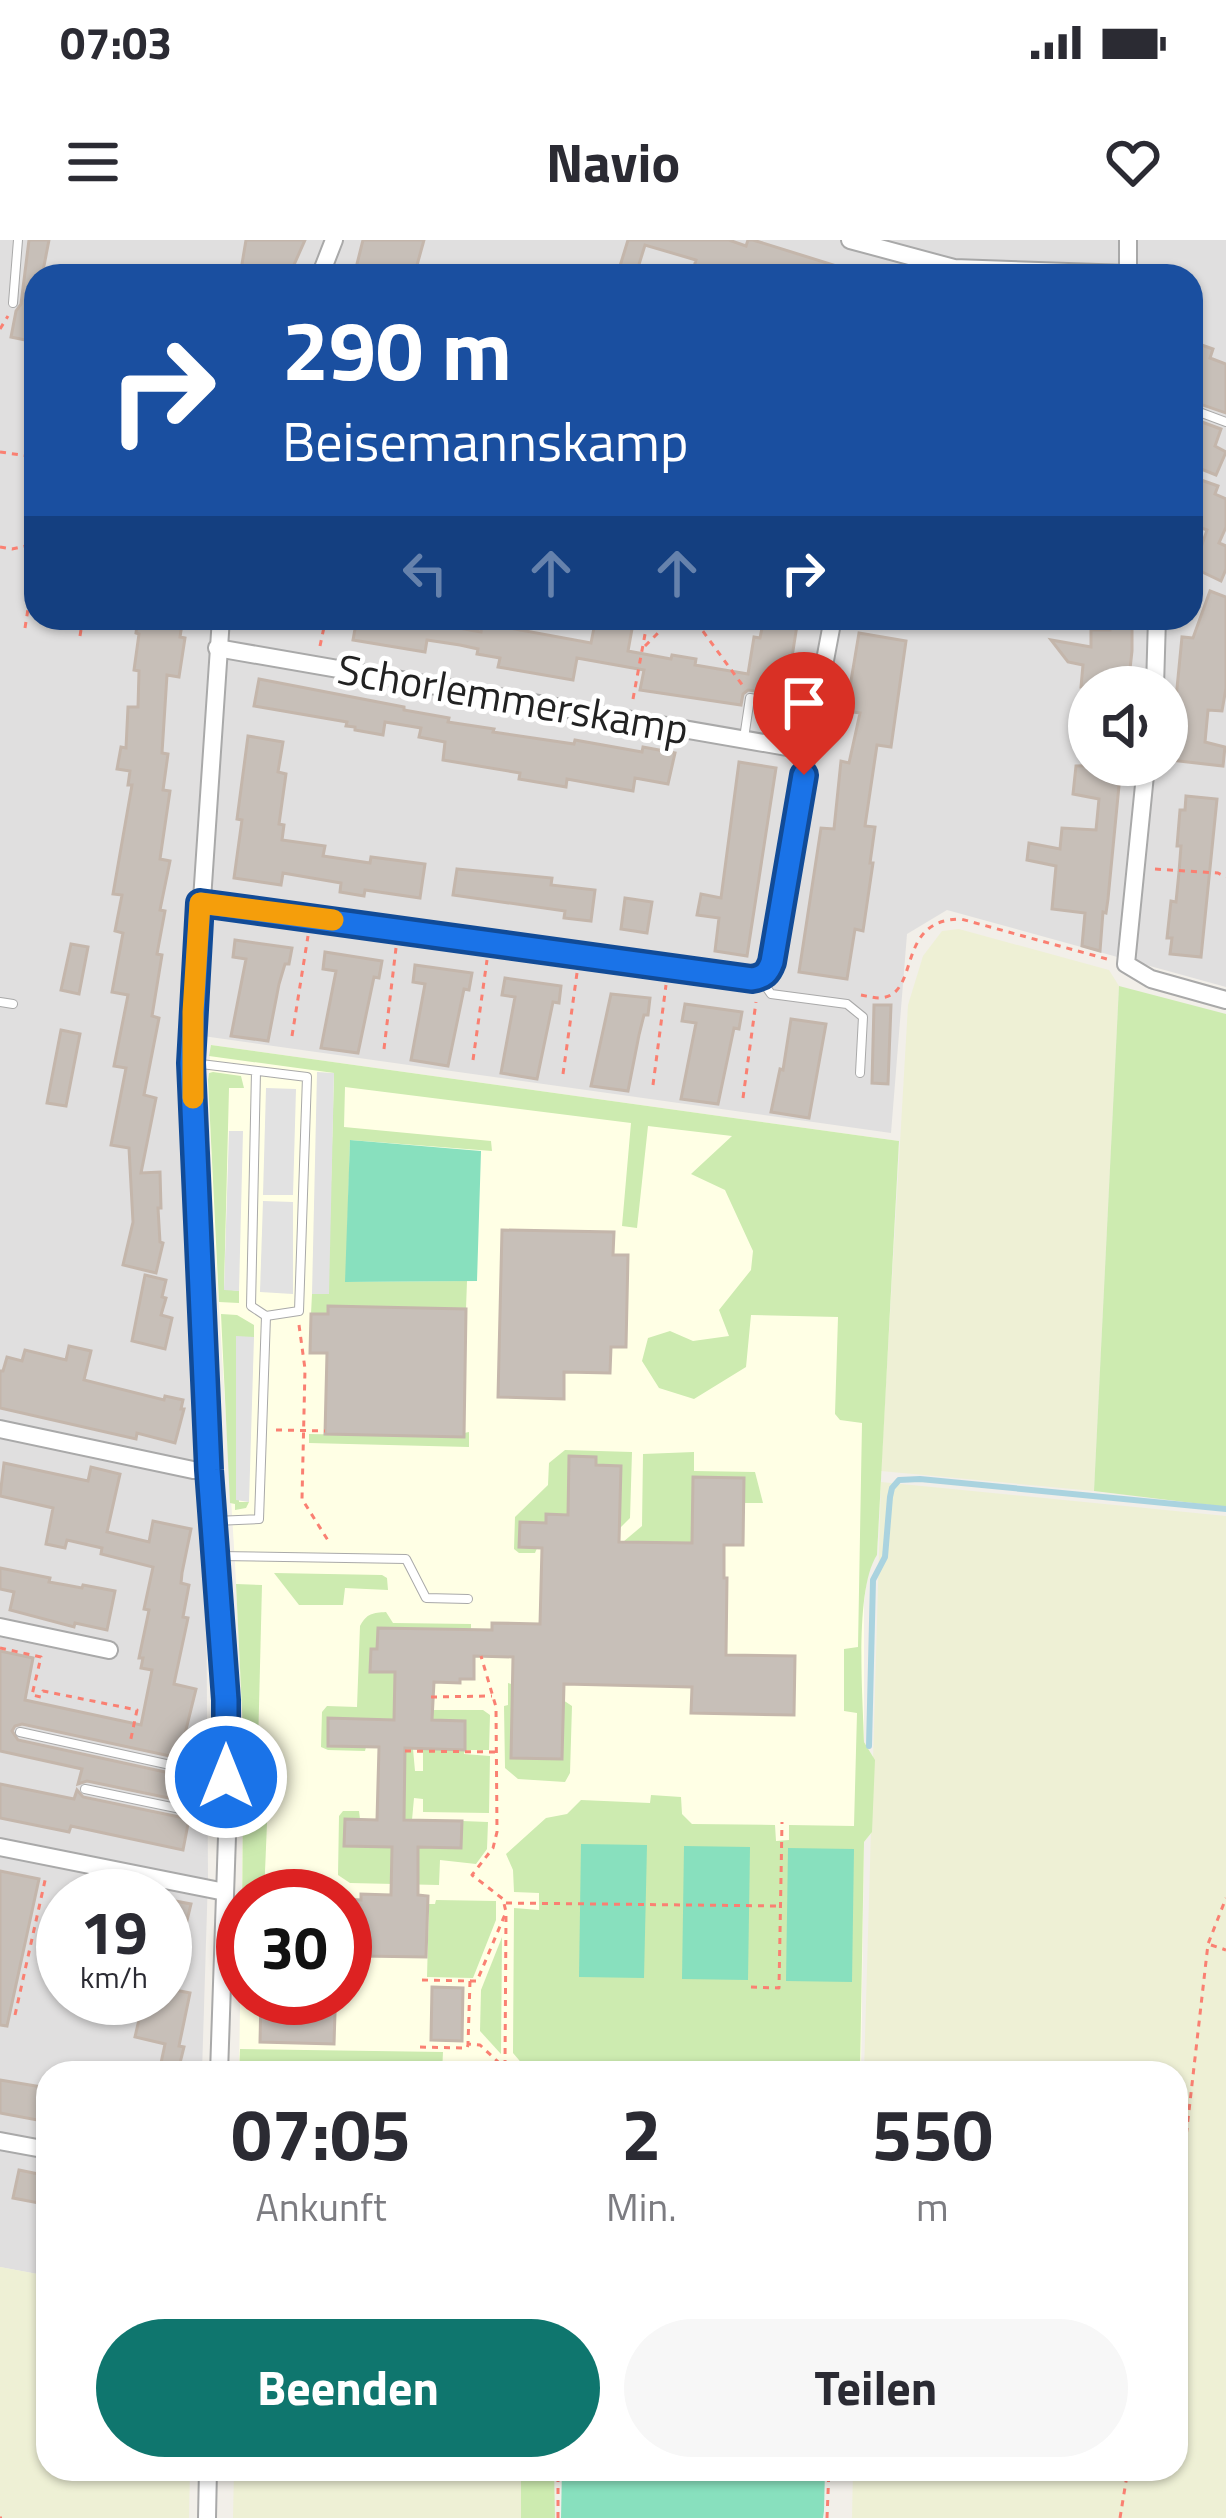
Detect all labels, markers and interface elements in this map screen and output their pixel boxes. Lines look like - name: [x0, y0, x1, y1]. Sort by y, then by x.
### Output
- text: 07:03: [60, 8, 172, 76]
- text: Navio: [546, 121, 680, 203]
- icon: menu: [60, 129, 126, 195]
- icon: heart: [1100, 129, 1166, 195]
- text: 290 m: [282, 285, 512, 413]
- icon: right: [84, 312, 240, 468]
- text: Beisemannskamp: [282, 400, 688, 482]
- icon: left: [392, 540, 458, 606]
- icon: ahead: [518, 540, 584, 606]
- icon: ahead: [644, 540, 710, 606]
- icon: right: [770, 540, 836, 606]
- street label: Schorlemmerskamp: [333, 636, 694, 760]
- pin: [753, 652, 855, 775]
- map controls: [1068, 666, 1188, 786]
- button: sound: [1068, 666, 1188, 786]
- icon: arrive: [771, 670, 837, 736]
- position arrow: [163, 1714, 289, 1840]
- speed limit sign: 30: [216, 1869, 372, 2025]
- text: 19: [80, 1886, 148, 1977]
- text: km/h: [80, 1954, 148, 2000]
- text: 07:05: [231, 2078, 411, 2188]
- text: 2: [621, 2078, 662, 2188]
- text: 550: [872, 2078, 993, 2188]
- text: Ankunft: [255, 2177, 387, 2236]
- text: Min.: [606, 2177, 677, 2236]
- text: m: [916, 2177, 949, 2236]
- button: Beenden: [96, 2319, 600, 2457]
- button: Teilen: [624, 2319, 1128, 2457]

